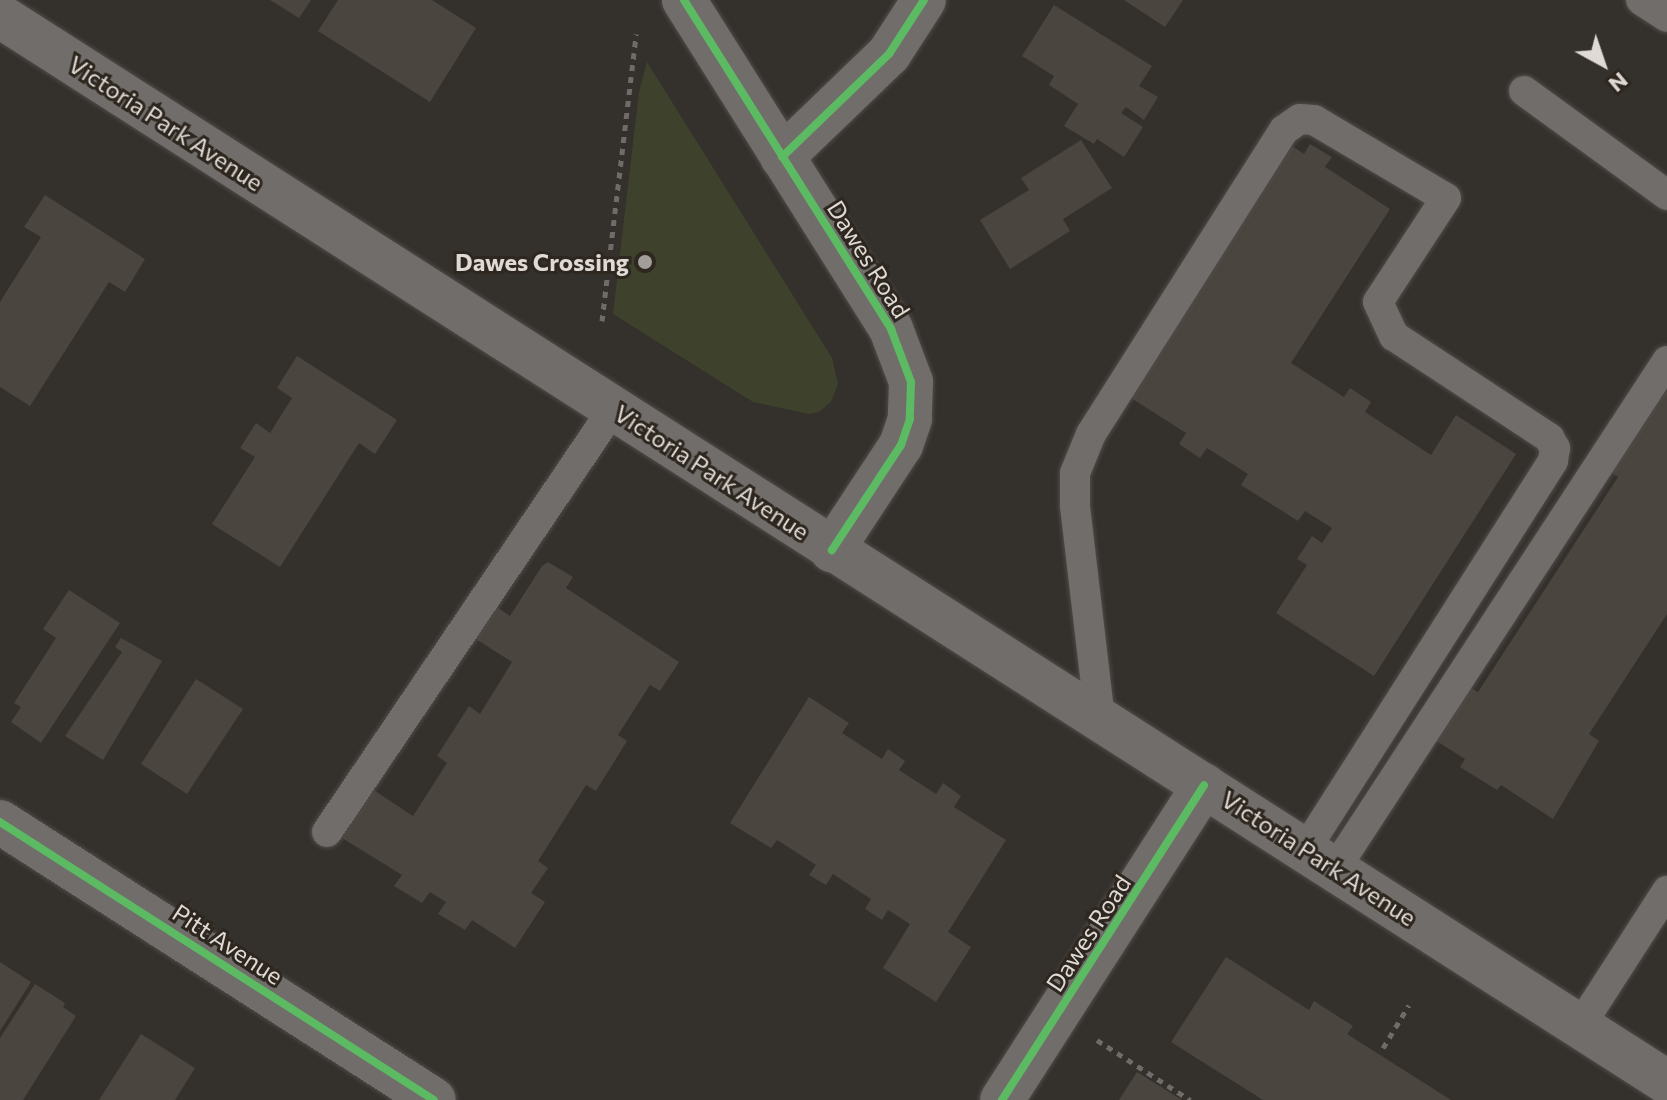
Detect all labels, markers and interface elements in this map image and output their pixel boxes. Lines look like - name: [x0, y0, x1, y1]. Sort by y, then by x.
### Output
- north arrow: [1563, 24, 1643, 104]
- street label: Victoria Park Avenue: [63, 49, 269, 197]
- text: N: [1604, 67, 1634, 98]
- street label: Dawes Road: [822, 195, 916, 323]
- place label: Dawes Crossing: [455, 248, 629, 276]
- marker: Dawes Crossing: [636, 253, 654, 271]
- street label: Victoria Park Avenue: [609, 398, 815, 546]
- street label: Victoria Park Avenue: [1216, 784, 1422, 932]
- street label: Dawes Road: [1040, 869, 1136, 997]
- street label: Pitt Avenue: [168, 898, 288, 990]

